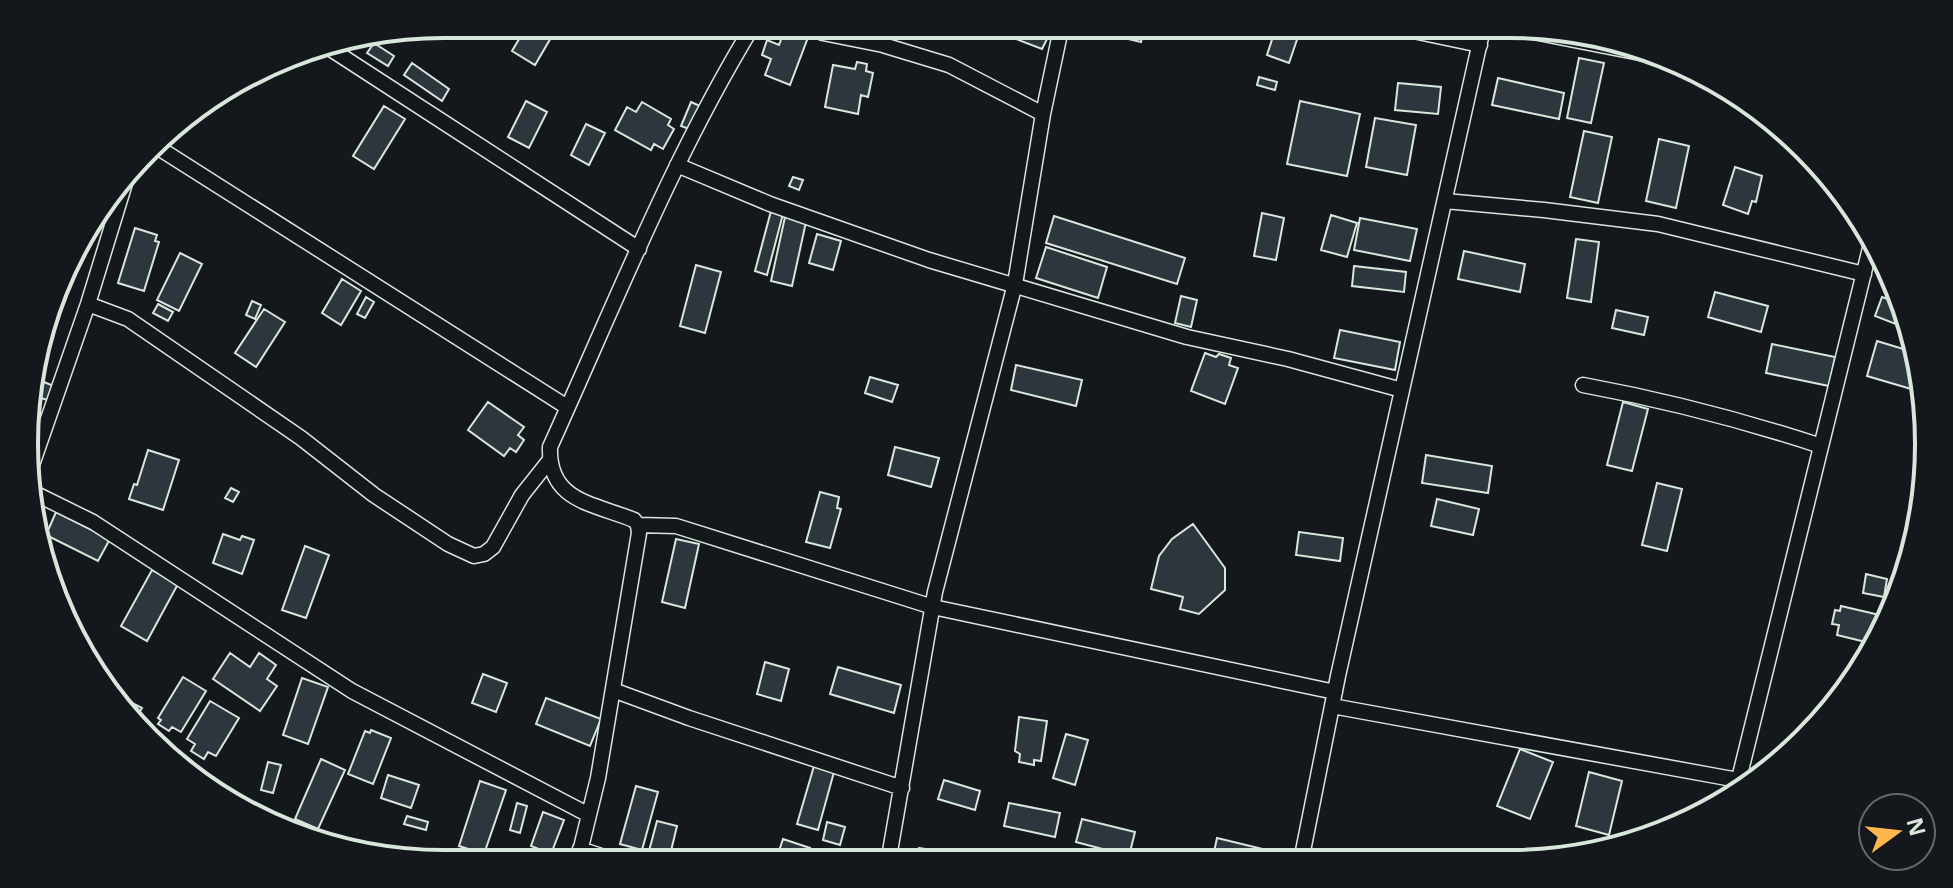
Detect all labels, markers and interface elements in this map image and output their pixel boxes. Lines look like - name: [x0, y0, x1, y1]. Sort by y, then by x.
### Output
- north arrow: [1857, 792, 1937, 872]
- text: N: [1900, 814, 1934, 839]

